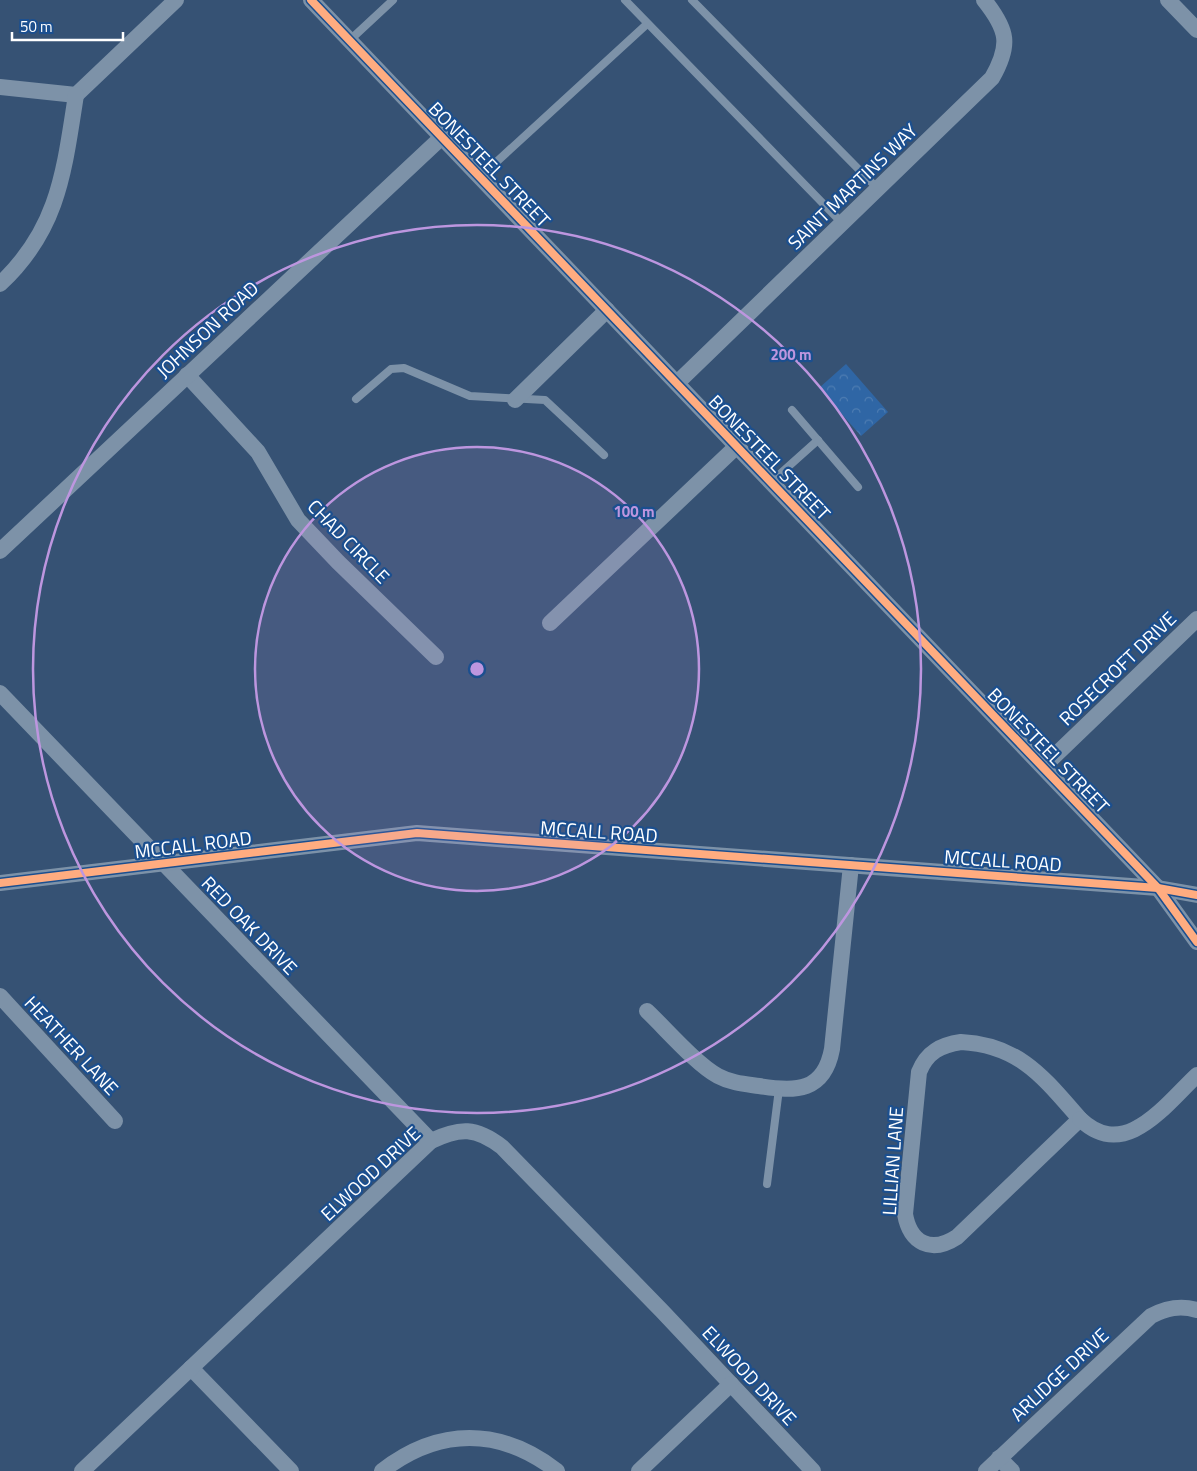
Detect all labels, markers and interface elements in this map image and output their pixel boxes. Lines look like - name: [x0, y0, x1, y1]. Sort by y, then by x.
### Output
- scale bar: [12, 10, 124, 42]
- text: 50 m: [20, 15, 53, 38]
- street label: BONESTEEL STREET: [422, 95, 558, 233]
- street label: SAINT MARTINS WAY: [780, 116, 924, 256]
- street label: JOHNSON ROAD: [149, 274, 265, 384]
- text: 200 m: [770, 343, 812, 366]
- street label: BONESTEEL STREET: [702, 388, 838, 526]
- street label: CHAD CIRCLE: [301, 492, 397, 590]
- text: 100 m: [613, 500, 655, 523]
- street label: ROSECROFT DRIVE: [1052, 604, 1182, 732]
- centre of rings: [468, 660, 486, 678]
- street label: BONESTEEL STREET: [981, 681, 1117, 819]
- street label: MCCALL ROAD: [539, 812, 659, 850]
- street label: MCCALL ROAD: [133, 822, 253, 866]
- street label: MCCALL ROAD: [943, 841, 1063, 879]
- street label: RED OAK DRIVE: [195, 869, 305, 981]
- street label: HEATHER LANE: [18, 989, 126, 1101]
- street label: LILLIAN LANE: [874, 1106, 910, 1216]
- street label: ELWOOD DRIVE: [314, 1119, 426, 1227]
- street label: ELWOOD DRIVE: [696, 1319, 804, 1431]
- street label: ARLIDGE DRIVE: [1003, 1321, 1115, 1427]

